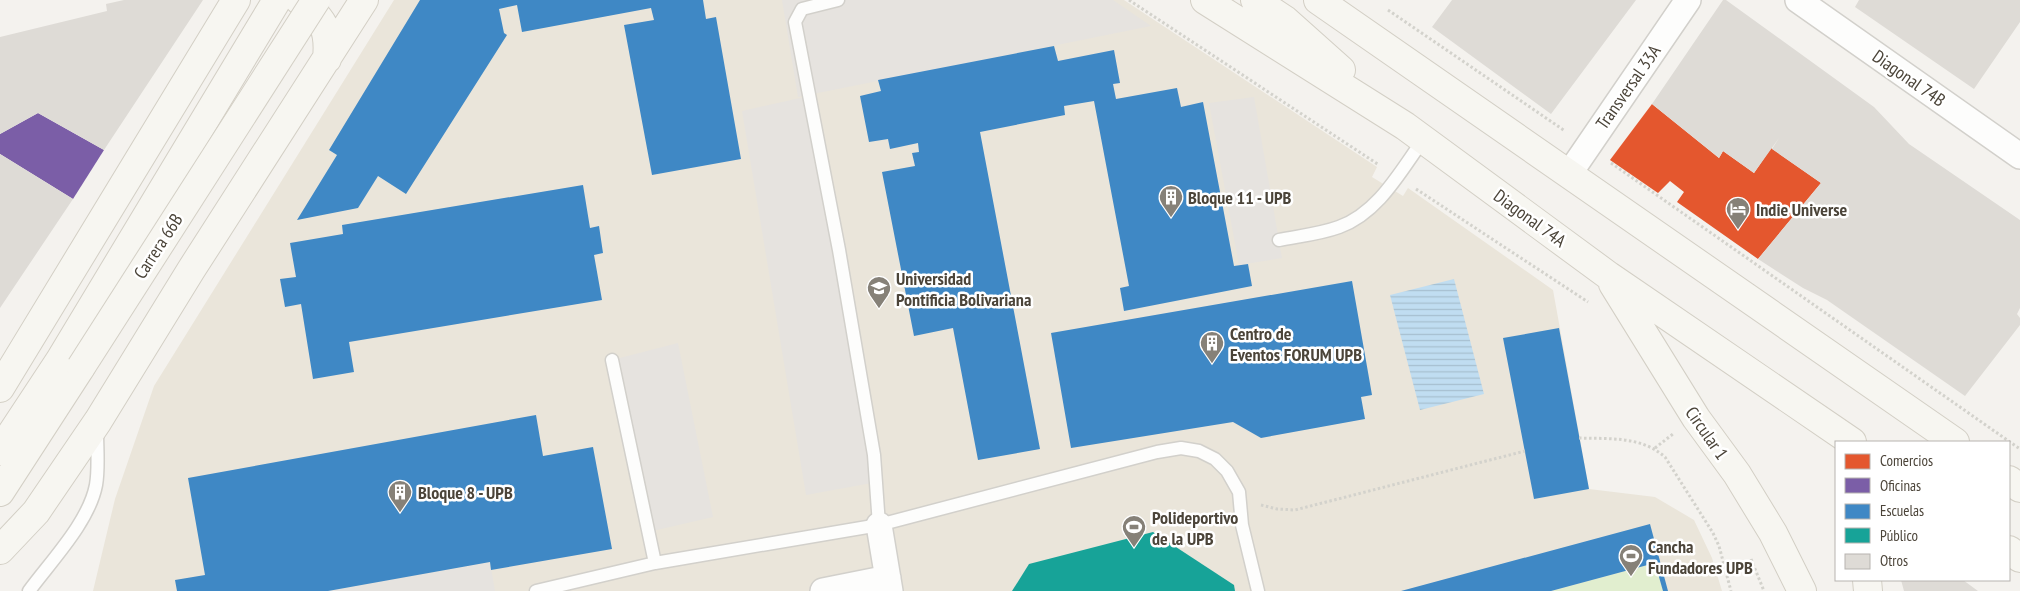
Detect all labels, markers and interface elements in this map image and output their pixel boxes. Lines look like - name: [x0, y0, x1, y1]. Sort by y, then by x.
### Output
- street label: Transversal 33A: [1590, 40, 1666, 134]
- street label: Diagonal 74B: [1868, 45, 1950, 111]
- building icon: Bloque 11 - UPB: [1158, 184, 1184, 218]
- street label: Diagonal 74A: [1489, 184, 1571, 252]
- place label: Bloque 11 - UPB: [1188, 186, 1291, 209]
- hotel icon: Indie Universe: [1725, 196, 1751, 230]
- place label: Indie Universe: [1756, 198, 1848, 221]
- street label: Carrera 66B: [128, 209, 188, 283]
- place label: Universidad Pontificia Bolivariana: [896, 267, 1031, 311]
- school or university icon: Universidad Pontificia Bolivariana: [866, 275, 892, 309]
- place label: Centro de Eventos FORUM UPB: [1230, 322, 1362, 366]
- building icon: Centro de Eventos FORUM UPB: [1199, 330, 1225, 364]
- street label: Circular 1: [1681, 402, 1733, 464]
- legend: [1835, 441, 2010, 581]
- text: Comercios: [1880, 451, 1933, 470]
- text: Oficinas: [1880, 476, 1921, 495]
- building icon: Bloque 8 - UPB: [387, 479, 413, 513]
- place label: Bloque 8 - UPB: [418, 481, 513, 504]
- text: Escuelas: [1880, 501, 1924, 520]
- place label: Polideportivo de la UPB: [1152, 506, 1238, 550]
- sports icon: Polideportivo de la UPB: [1121, 514, 1147, 548]
- text: Público: [1880, 526, 1918, 545]
- place label: Cancha Fundadores UPB: [1648, 535, 1753, 579]
- sports icon: Cancha Fundadores UPB: [1618, 543, 1644, 577]
- text: Otros: [1880, 551, 1908, 570]

